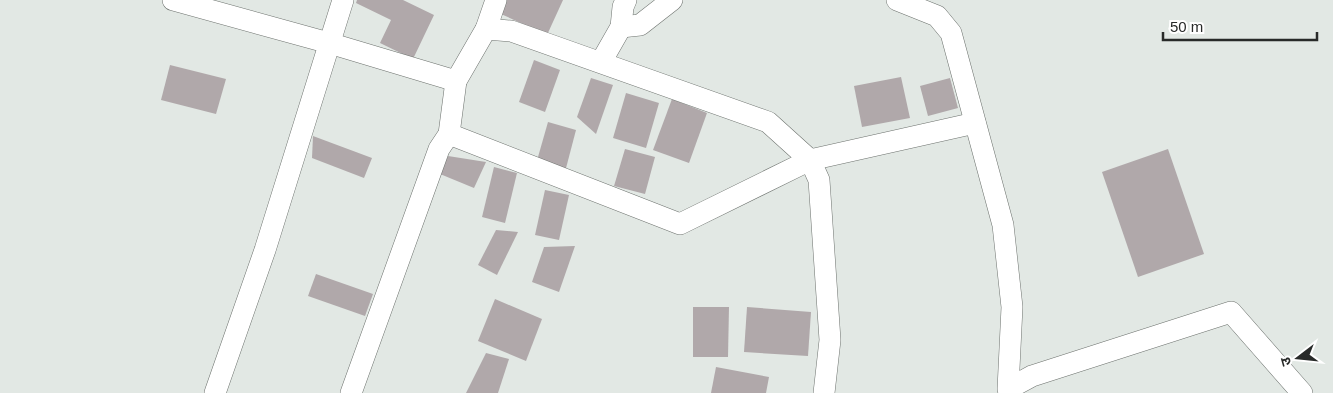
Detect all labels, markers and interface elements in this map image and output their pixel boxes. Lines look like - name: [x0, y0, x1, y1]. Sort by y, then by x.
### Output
- scale bar: [1163, 10, 1317, 42]
- text: 50 m: [1170, 18, 1203, 35]
- north arrow: [1273, 333, 1323, 383]
- text: उ: [1276, 355, 1294, 368]

